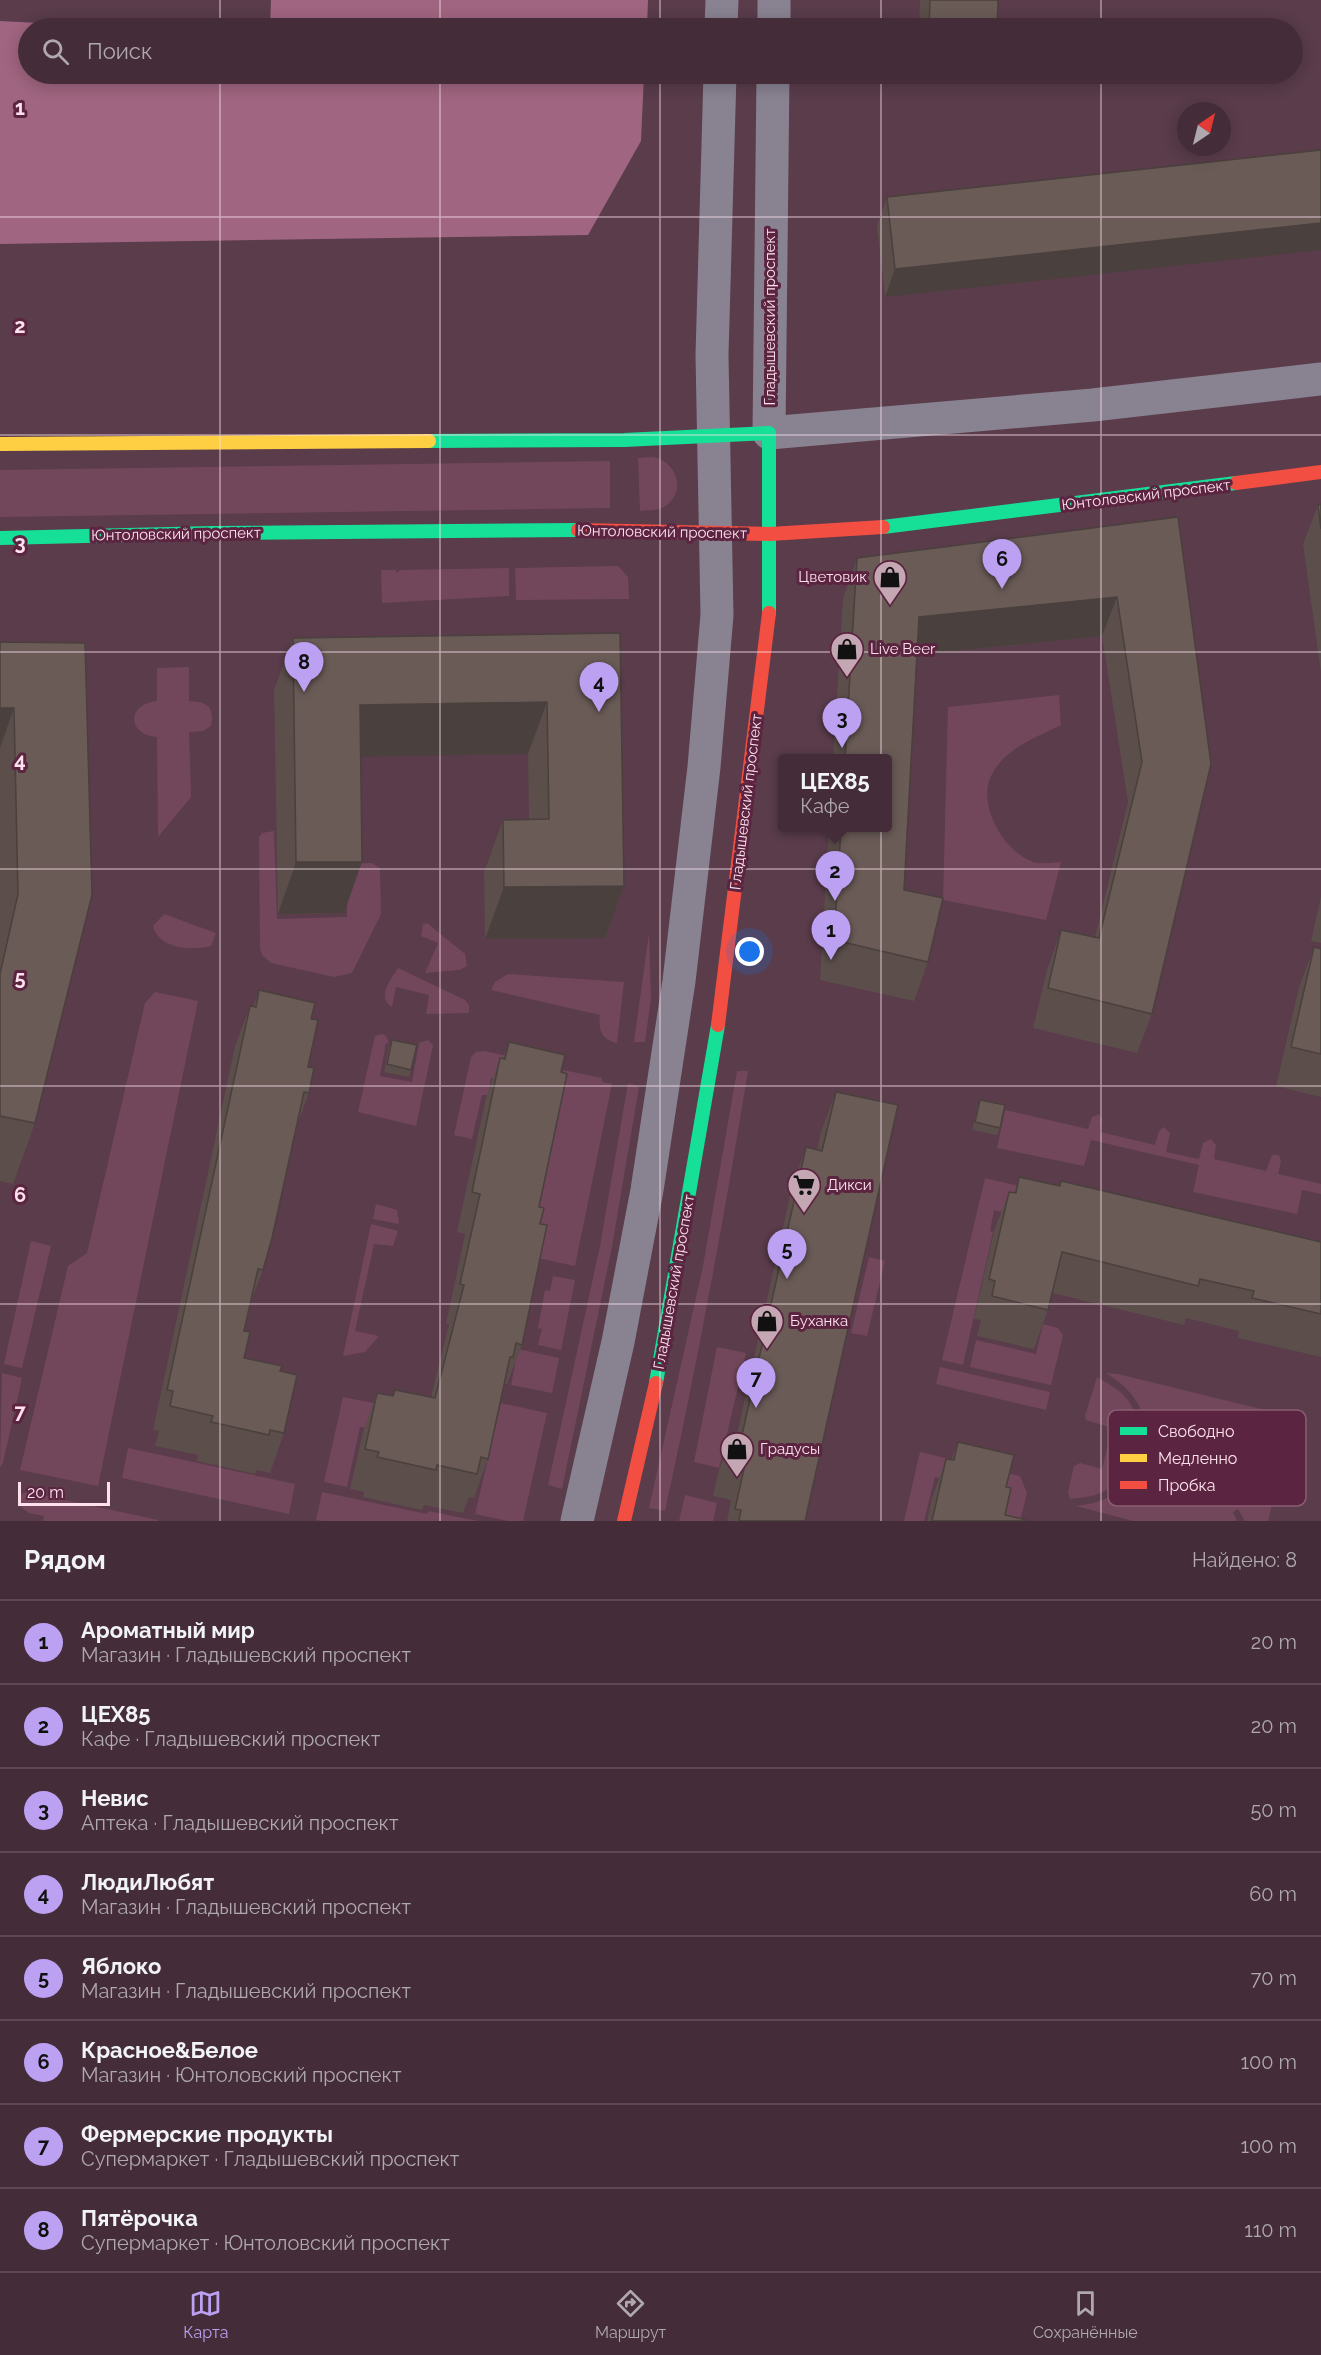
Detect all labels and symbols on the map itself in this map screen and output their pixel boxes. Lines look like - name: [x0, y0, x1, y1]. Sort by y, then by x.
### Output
- text: 1: [15, 96, 25, 120]
- north arrow: [1177, 102, 1231, 156]
- street label: Гладышевский проспект: [761, 228, 779, 406]
- text: 2: [14, 314, 26, 338]
- street label: Юнтоловский проспект: [1061, 476, 1231, 514]
- street label: Юнтоловский проспект: [577, 522, 747, 542]
- street label: Юнтоловский проспект: [91, 524, 261, 544]
- text: 3: [14, 531, 26, 555]
- pin: 6: [982, 540, 1022, 589]
- shop icon: Цветовик: [872, 559, 908, 606]
- place label: Цветовик: [798, 568, 867, 586]
- shop icon: Live Beer: [829, 631, 865, 678]
- place label: Live Beer: [870, 640, 936, 658]
- pin: 8: [284, 642, 324, 692]
- pin: 4: [580, 662, 618, 712]
- pin: 3: [822, 698, 862, 748]
- street label: Гладышевский проспект: [726, 713, 766, 891]
- text: 4: [14, 748, 26, 772]
- pin: 2: [816, 852, 854, 901]
- pin: 1: [812, 910, 850, 960]
- your location: [735, 937, 764, 966]
- text: 5: [14, 966, 26, 990]
- supermarket icon: Дикси: [786, 1167, 822, 1214]
- place label: Дикси: [827, 1176, 872, 1194]
- text: 6: [14, 1183, 26, 1207]
- street label: Гладышевский проспект: [650, 1193, 698, 1371]
- pin: 5: [768, 1230, 806, 1279]
- shop icon: Буханка: [749, 1303, 785, 1350]
- place label: Буханка: [790, 1312, 848, 1330]
- pin: 7: [736, 1358, 776, 1408]
- text: 7: [14, 1400, 26, 1424]
- legend: [1108, 1410, 1306, 1506]
- text: Свободно: [1158, 1422, 1234, 1441]
- shop icon: Градусы: [719, 1431, 755, 1478]
- place label: Градусы: [760, 1440, 820, 1458]
- text: Медленно: [1158, 1449, 1237, 1468]
- text: Пробка: [1158, 1476, 1216, 1495]
- scale bar: [18, 1479, 110, 1506]

